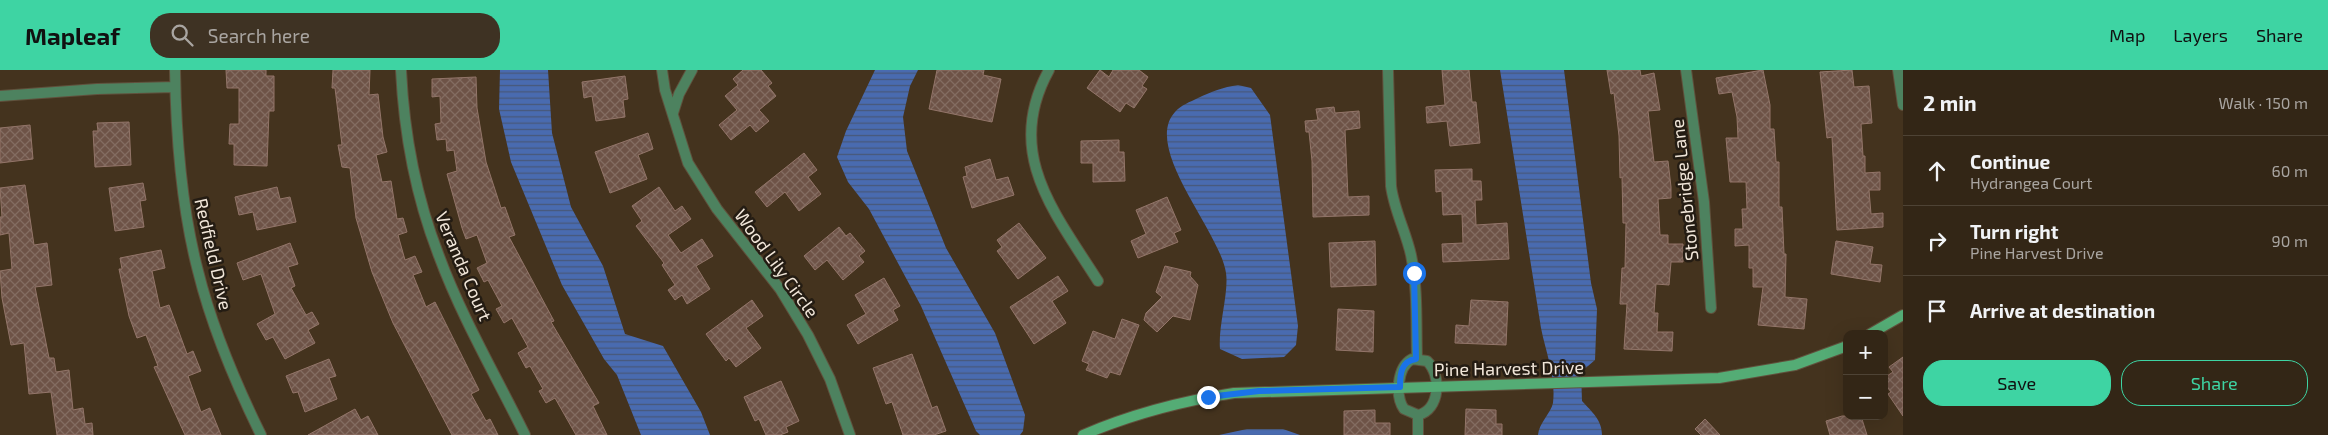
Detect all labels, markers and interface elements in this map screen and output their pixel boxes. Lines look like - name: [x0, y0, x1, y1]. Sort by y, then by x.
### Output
- search box: [150, 13, 500, 58]
- text: Mapleaf: [25, 21, 120, 50]
- icon: search: [168, 21, 196, 49]
- text: Search here: [208, 24, 310, 47]
- text: Map: [2109, 24, 2145, 46]
- text: Layers: [2173, 24, 2228, 46]
- text: Share: [2256, 24, 2303, 46]
- text: 2 min: [1923, 90, 1977, 115]
- text: Walk · 150 m: [2218, 93, 2308, 112]
- street label: Stonebridge Lane: [1666, 118, 1702, 262]
- text: Continue: [1970, 150, 2050, 173]
- icon: ahead: [1923, 157, 1951, 185]
- text: 60 m: [2272, 161, 2308, 180]
- text: Hydrangea Court: [1970, 173, 2092, 192]
- street label: Redfield Drive: [190, 196, 238, 312]
- street label: Wood Lily Circle: [730, 204, 824, 322]
- street label: Veranda Court: [431, 208, 497, 324]
- text: Turn right: [1970, 220, 2058, 243]
- icon: right: [1923, 227, 1951, 255]
- text: 90 m: [2272, 231, 2308, 250]
- text: Pine Harvest Drive: [1970, 243, 2104, 262]
- route start: [1403, 262, 1426, 285]
- icon: arrive: [1923, 297, 1951, 325]
- text: Arrive at destination: [1970, 299, 2155, 322]
- map controls: [1843, 330, 1888, 420]
- button: +: [1843, 330, 1888, 375]
- street label: Pine Harvest Drive: [1434, 356, 1584, 380]
- button: Save: [1923, 360, 2111, 406]
- button: Share: [2121, 360, 2308, 406]
- button: −: [1843, 375, 1888, 420]
- route end: [1197, 386, 1220, 409]

